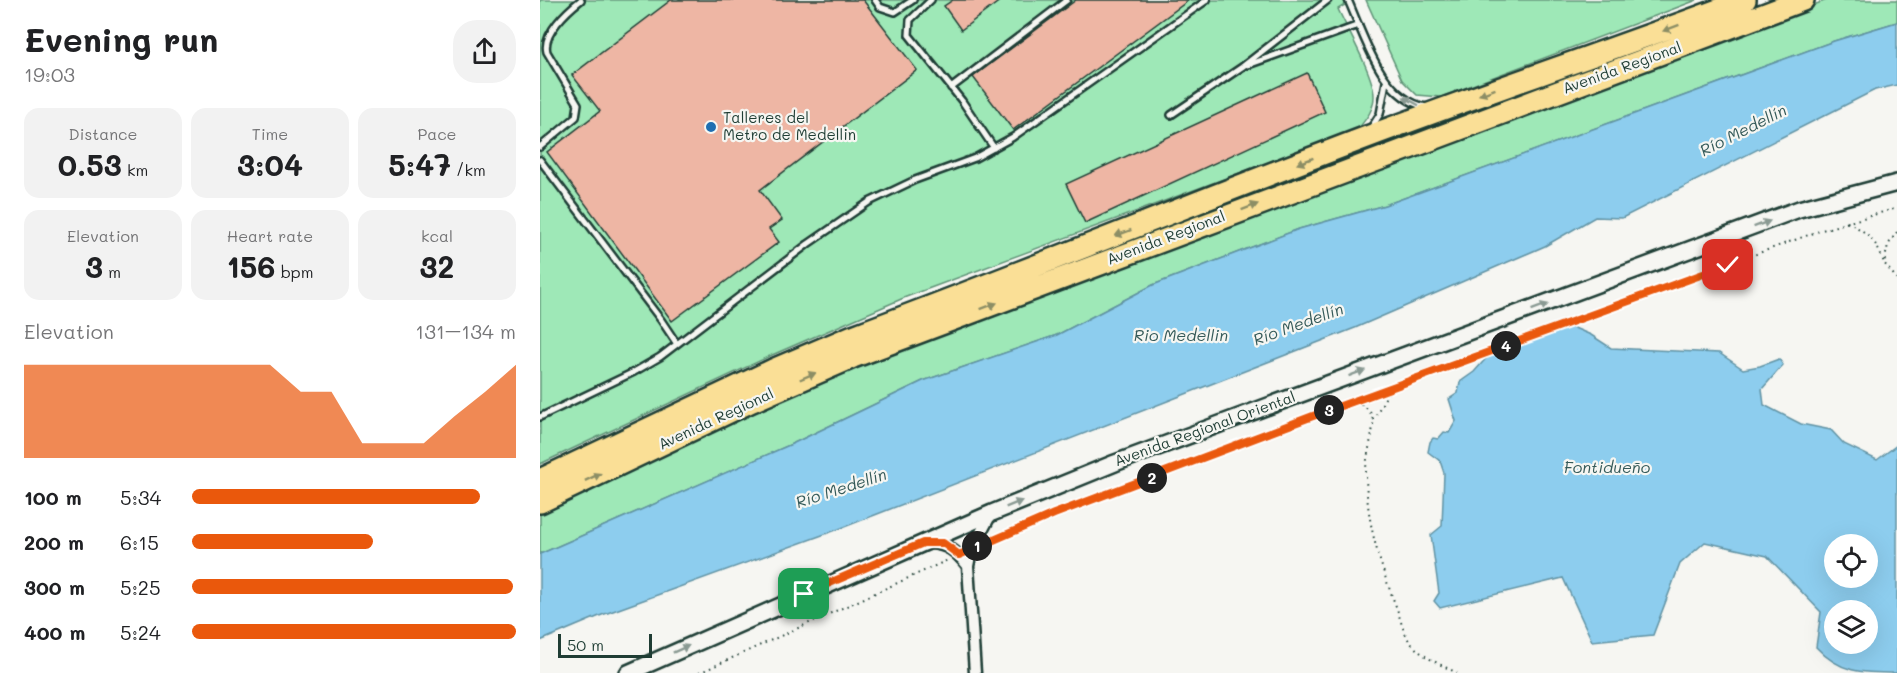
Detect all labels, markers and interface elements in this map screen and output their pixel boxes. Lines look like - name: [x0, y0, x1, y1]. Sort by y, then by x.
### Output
- text: Evening run: [24, 17, 218, 60]
- button: share: [453, 20, 516, 83]
- one-way arrow: [1662, 24, 1680, 33]
- street label: Avenida Regional: [1559, 36, 1684, 98]
- text: 19:03: [24, 61, 75, 87]
- one-way arrow: [1478, 88, 1496, 98]
- one-way arrow: [1402, 96, 1419, 106]
- water label: Río Medellín: [1696, 99, 1790, 160]
- place label: Talleres del Metro de Medellin: [723, 107, 856, 144]
- marker: Talleres del Metro de Medellin: [704, 120, 718, 134]
- text: Distance: [69, 123, 137, 144]
- text: Time: [252, 123, 288, 144]
- text: Pace: [417, 123, 457, 144]
- text: 0.53: [58, 144, 122, 184]
- text: 3:04: [237, 144, 303, 184]
- text: 5:47: [388, 144, 451, 184]
- one-way arrow: [1295, 157, 1313, 167]
- text: km: [122, 159, 148, 180]
- text: /km: [451, 159, 486, 180]
- one-way arrow: [1241, 202, 1259, 211]
- street label: Avenida Regional: [1104, 205, 1228, 269]
- one-way arrow: [1753, 218, 1771, 228]
- text: Elevation: [67, 225, 139, 246]
- text: Heart rate: [227, 225, 313, 246]
- text: kcal: [421, 225, 453, 246]
- one-way arrow: [1114, 229, 1132, 238]
- pin: [1702, 239, 1753, 290]
- text: 3: [85, 246, 103, 286]
- text: 156: [227, 246, 276, 286]
- text: 32: [420, 246, 454, 286]
- icon: check: [1711, 248, 1744, 281]
- text: m: [103, 261, 121, 282]
- text: bpm: [276, 261, 313, 282]
- water label: Río Medellín: [1250, 297, 1346, 350]
- one-way arrow: [980, 300, 998, 310]
- one-way arrow: [1531, 301, 1549, 311]
- text: Elevation: [24, 318, 114, 344]
- text: 131–134 m: [415, 318, 516, 344]
- water label: Rio Medellin: [1134, 324, 1228, 345]
- pin: 4: [1491, 331, 1521, 361]
- text: 4: [1501, 335, 1511, 356]
- one-way arrow: [1348, 368, 1366, 378]
- one-way arrow: [799, 371, 817, 381]
- street label: Avenida Regional: [655, 383, 777, 454]
- street label: Avenida Regional Oriental: [1111, 386, 1298, 470]
- pin: 3: [1314, 395, 1344, 425]
- text: 3: [1324, 399, 1334, 420]
- water label: Fontidueño: [1564, 456, 1651, 477]
- water label: Río Medellín: [793, 463, 889, 512]
- pin: 2: [1137, 463, 1167, 493]
- text: 2: [1148, 467, 1156, 488]
- one-way arrow: [584, 471, 602, 481]
- text: 100 m: [24, 484, 82, 510]
- text: 5:34: [120, 484, 161, 510]
- one-way arrow: [1005, 499, 1023, 508]
- text: 200 m: [24, 529, 84, 555]
- text: 6:15: [120, 529, 159, 555]
- pin: 1: [962, 531, 992, 561]
- map controls: [1824, 534, 1878, 654]
- button: locate: [1824, 534, 1878, 588]
- text: 1: [973, 535, 981, 556]
- pin: [778, 568, 829, 619]
- text: 300 m: [24, 574, 85, 600]
- text: 5:25: [120, 574, 161, 600]
- icon: arrive: [787, 577, 820, 610]
- button: layers: [1824, 600, 1878, 654]
- text: 400 m: [24, 619, 85, 645]
- text: 5:24: [120, 619, 161, 645]
- scale bar: [558, 631, 652, 658]
- text: 50 m: [567, 634, 604, 655]
- one-way arrow: [673, 644, 691, 654]

